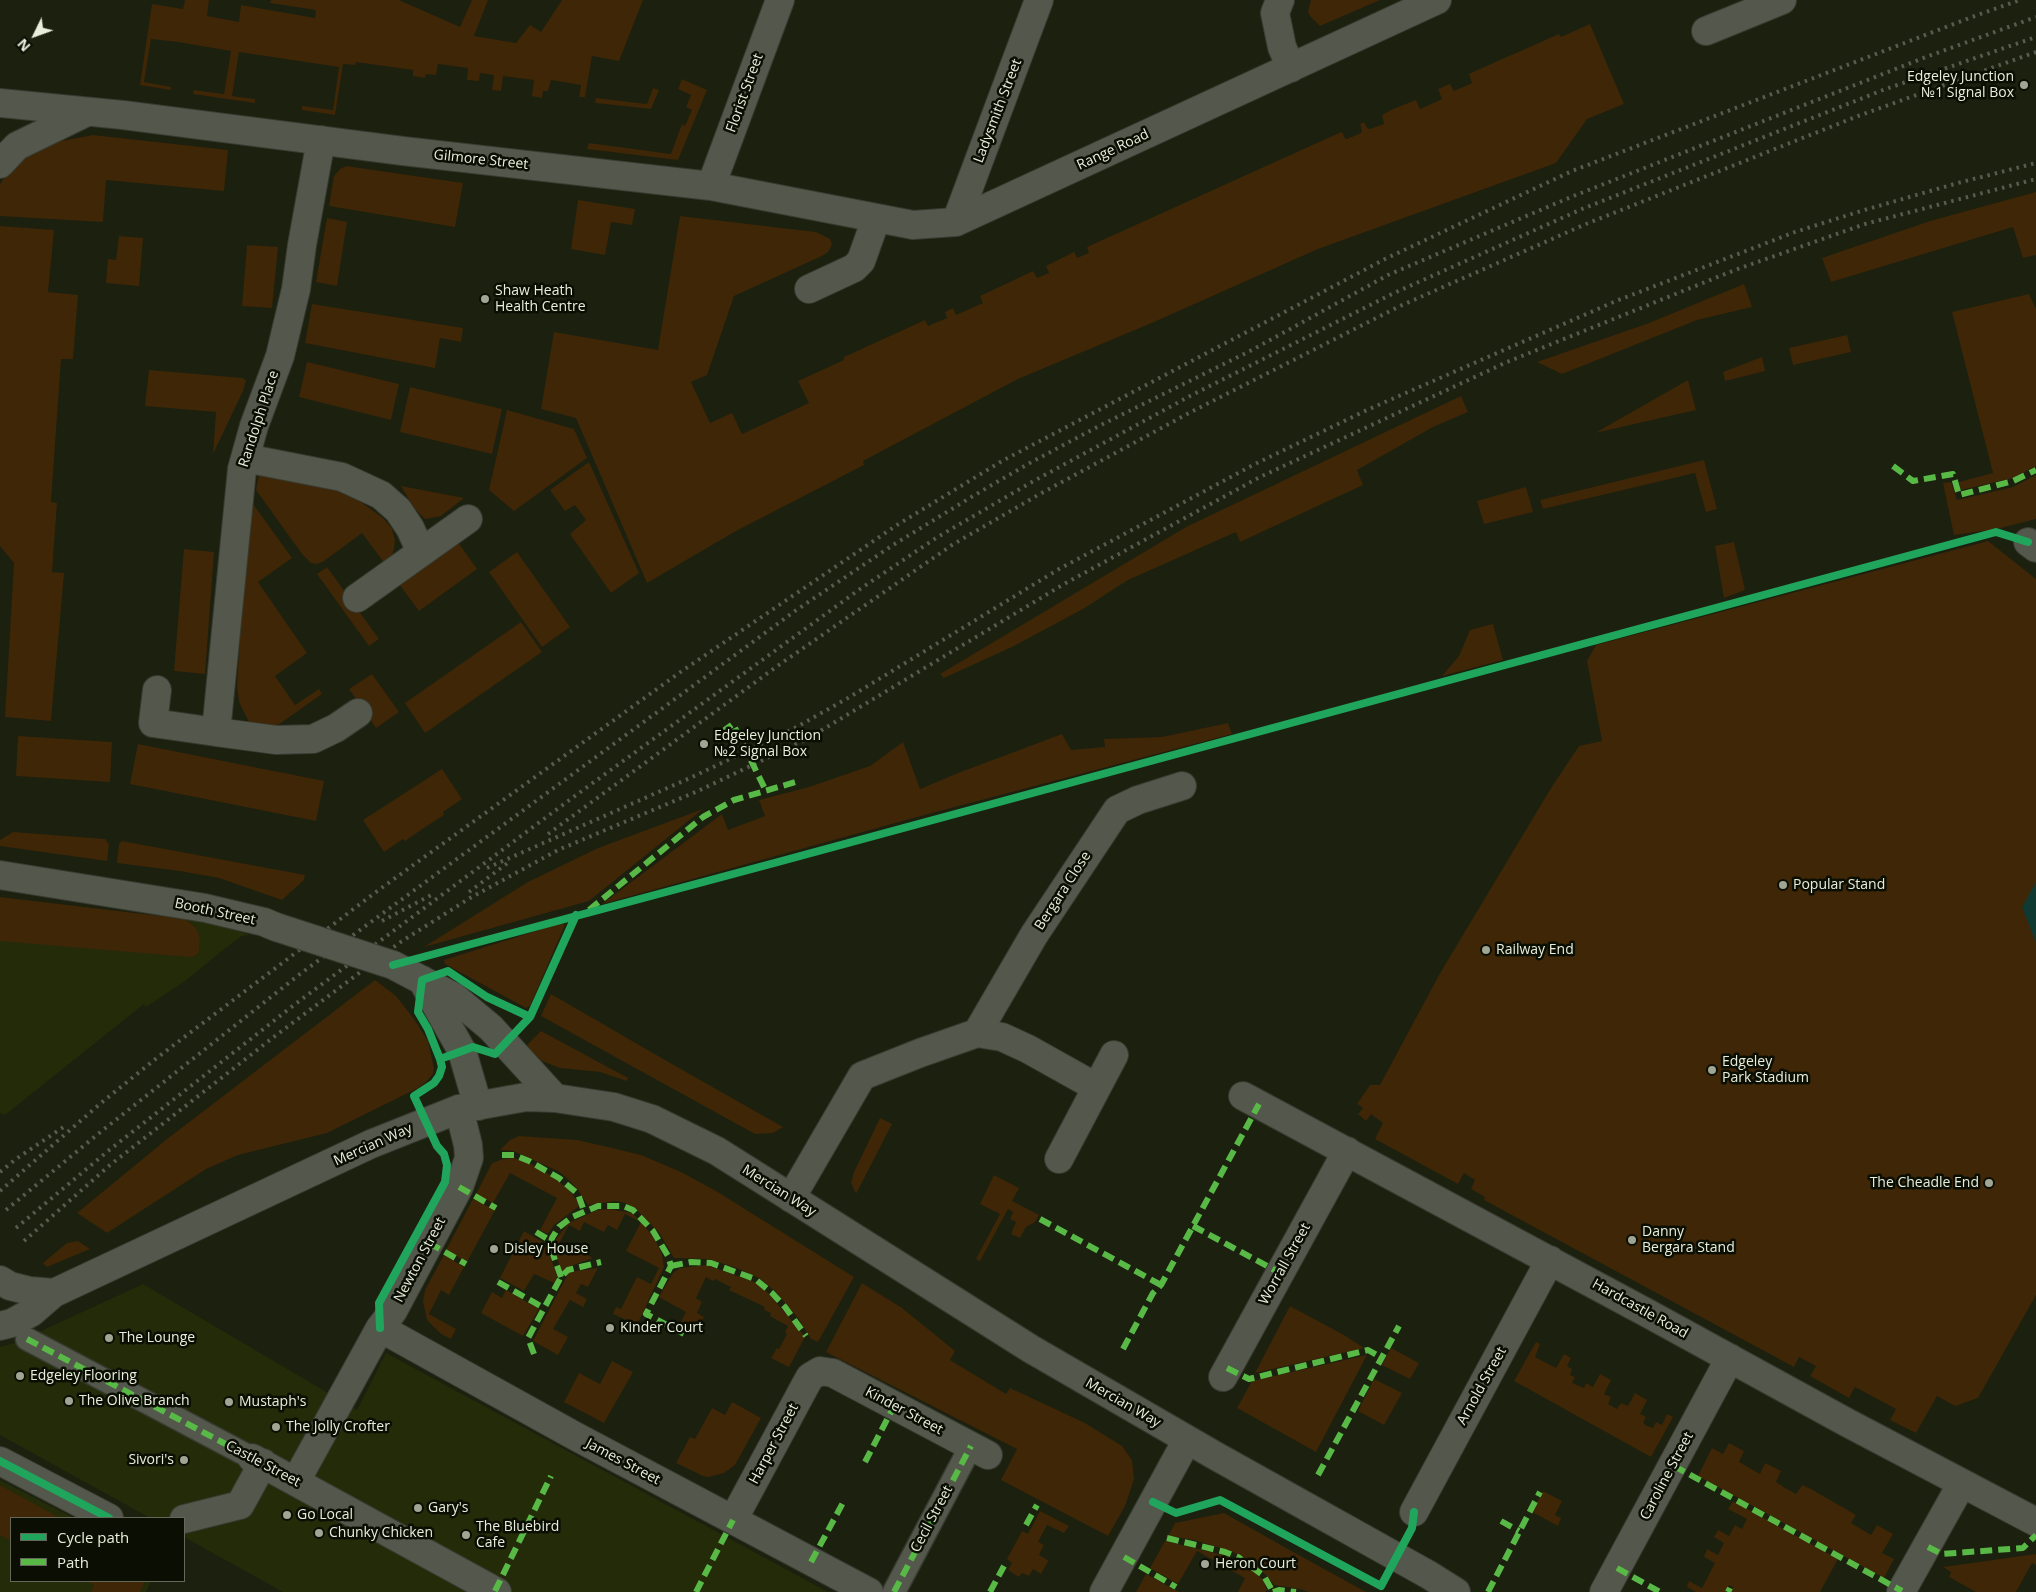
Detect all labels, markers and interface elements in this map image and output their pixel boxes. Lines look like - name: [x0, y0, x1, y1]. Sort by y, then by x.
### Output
- north arrow: [10, 10, 60, 60]
- text: N: [13, 35, 34, 56]
- street label: Florist Street: [723, 51, 767, 135]
- street label: Ladysmith Street: [970, 57, 1026, 165]
- place label: Edgeley Junction №1 Signal Box: [1907, 69, 2014, 102]
- marker: Edgeley Junction №1 Signal Box: [2018, 79, 2030, 91]
- street label: Range Road: [1074, 126, 1152, 174]
- street label: Gilmore Street: [433, 147, 529, 173]
- place label: Shaw Heath Health Centre: [495, 283, 586, 316]
- marker: Shaw Heath Health Centre: [479, 293, 491, 305]
- street label: Randolph Place: [235, 369, 283, 469]
- place label: Edgeley Junction №2 Signal Box: [714, 728, 821, 760]
- marker: Edgeley Junction №2 Signal Box: [698, 738, 710, 750]
- street label: Bergara Close: [1031, 848, 1095, 934]
- place label: Popular Stand: [1793, 877, 1885, 893]
- marker: Popular Stand: [1777, 879, 1789, 891]
- street label: Booth Street: [173, 895, 257, 929]
- place label: Railway End: [1496, 942, 1574, 958]
- marker: Railway End: [1480, 944, 1492, 956]
- place label: Edgeley Park Stadium: [1722, 1054, 1809, 1086]
- marker: Edgeley Park Stadium: [1706, 1064, 1718, 1076]
- street label: Mercian Way: [331, 1120, 415, 1170]
- street label: Mercian Way: [739, 1162, 819, 1220]
- place label: The Cheadle End: [1870, 1175, 1979, 1191]
- marker: The Cheadle End: [1983, 1177, 1995, 1189]
- street label: Newton Street: [391, 1215, 449, 1305]
- street label: Worrall Street: [1256, 1220, 1314, 1308]
- place label: Danny Bergara Stand: [1642, 1224, 1735, 1256]
- marker: Danny Bergara Stand: [1626, 1234, 1638, 1246]
- place label: Disley House: [504, 1241, 588, 1257]
- marker: Disley House: [488, 1243, 500, 1255]
- street label: Hardcastle Road: [1589, 1276, 1691, 1342]
- place label: Kinder Court: [620, 1320, 703, 1336]
- marker: Kinder Court: [604, 1322, 616, 1334]
- place label: The Lounge: [119, 1330, 195, 1346]
- marker: The Lounge: [103, 1332, 115, 1344]
- street label: Arnold Street: [1454, 1344, 1510, 1428]
- place label: Edgeley Flooring: [30, 1368, 137, 1384]
- marker: Edgeley Flooring: [14, 1370, 26, 1382]
- street label: Mercian Way: [1082, 1375, 1164, 1431]
- street label: Kinder Street: [862, 1383, 946, 1439]
- place label: The Olive Branch: [79, 1393, 190, 1409]
- place label: Mustaph's: [239, 1394, 307, 1410]
- marker: The Olive Branch: [63, 1395, 75, 1407]
- marker: Mustaph's: [223, 1396, 235, 1408]
- street label: Harper Street: [746, 1401, 802, 1487]
- place label: The Jolly Crofter: [286, 1419, 390, 1435]
- marker: The Jolly Crofter: [270, 1421, 282, 1433]
- street label: Caroline Street: [1637, 1429, 1697, 1523]
- street label: James Street: [583, 1435, 663, 1489]
- street label: Castle Street: [223, 1437, 303, 1491]
- place label: Sivori's: [128, 1452, 174, 1468]
- marker: Sivori's: [178, 1454, 190, 1466]
- street label: Cecil Street: [907, 1483, 957, 1555]
- place label: Gary's: [428, 1500, 468, 1516]
- marker: Gary's: [412, 1502, 424, 1514]
- place label: Go Local: [297, 1507, 353, 1523]
- marker: Go Local: [281, 1509, 293, 1521]
- legend: [10, 1517, 185, 1582]
- place label: The Bluebird Cafe: [476, 1519, 559, 1551]
- place label: Chunky Chicken: [329, 1525, 433, 1541]
- text: Cycle path: [57, 1527, 129, 1547]
- marker: Chunky Chicken: [313, 1527, 325, 1539]
- marker: The Bluebird Cafe: [460, 1529, 472, 1541]
- text: Path: [57, 1552, 89, 1572]
- place label: Heron Court: [1215, 1556, 1296, 1572]
- marker: Heron Court: [1199, 1558, 1211, 1570]

